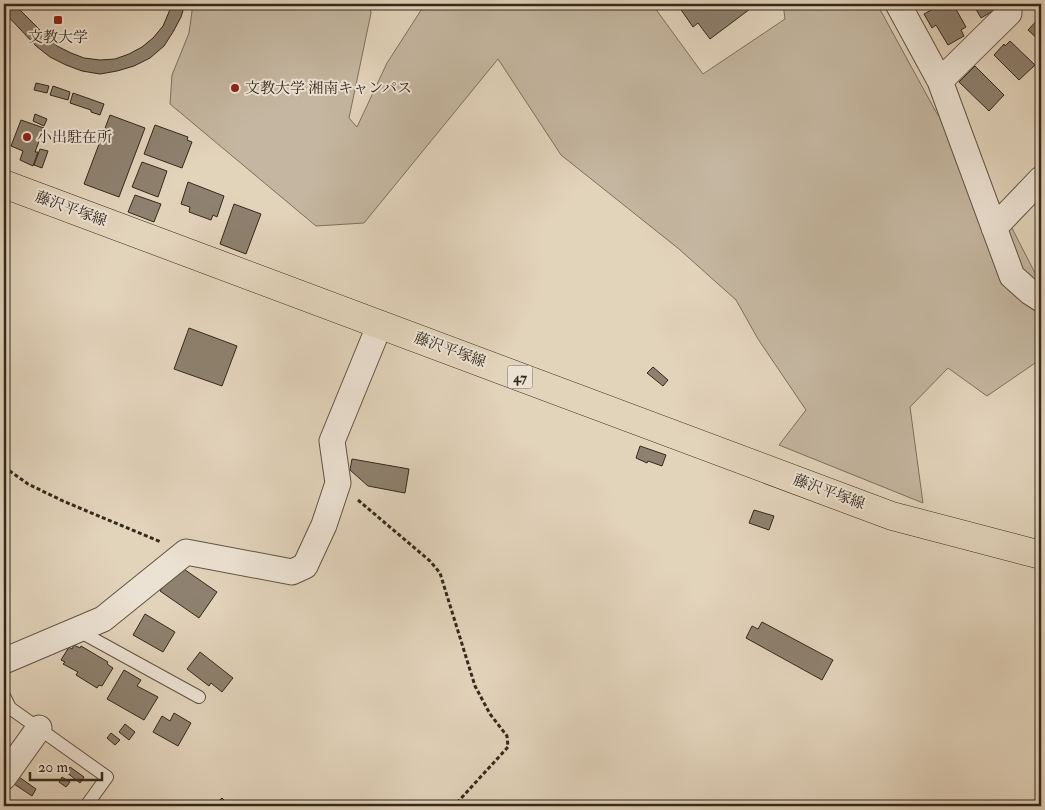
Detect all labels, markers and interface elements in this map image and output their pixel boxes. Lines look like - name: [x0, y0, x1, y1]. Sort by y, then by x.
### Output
- marker: 文教大学: [52, 14, 64, 26]
- place label: 文教大学: [28, 28, 88, 47]
- place label: 文教大学 湘南キャンパス: [245, 79, 412, 98]
- marker: 文教大学 湘南キャンパス: [229, 82, 241, 94]
- place label: 小出駐在所: [37, 128, 112, 147]
- marker: 小出駐在所: [21, 131, 33, 143]
- street label: 藤沢平塚線: [33, 187, 109, 231]
- street label: 藤沢平塚線: [412, 328, 488, 372]
- road number: 47: [508, 366, 532, 388]
- street label: 藤沢平塚線: [791, 470, 867, 514]
- scale bar: [30, 750, 102, 782]
- text: 20 m: [38, 758, 68, 777]

